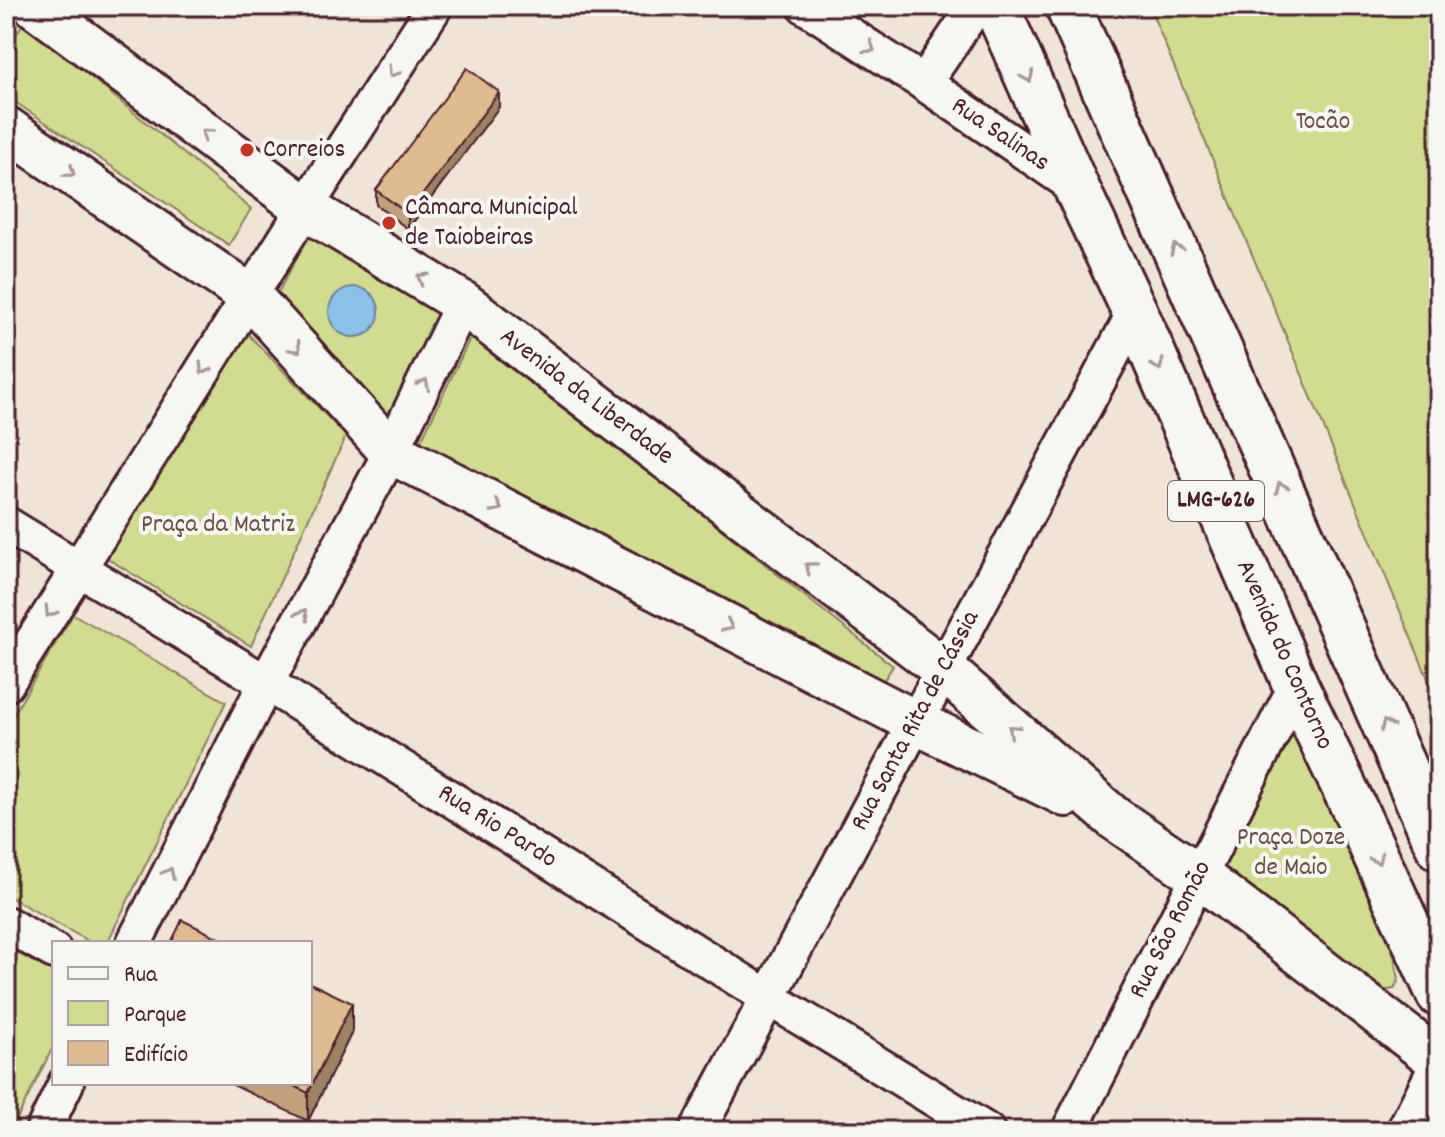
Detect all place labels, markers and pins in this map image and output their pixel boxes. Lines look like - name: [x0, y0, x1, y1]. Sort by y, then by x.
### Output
- place label: Correios: [263, 132, 345, 169]
- marker: Correios: [238, 141, 256, 159]
- place label: Câmara Municipal de Taiobeiras: [405, 190, 577, 257]
- marker: Câmara Municipal de Taiobeiras: [380, 214, 398, 232]

